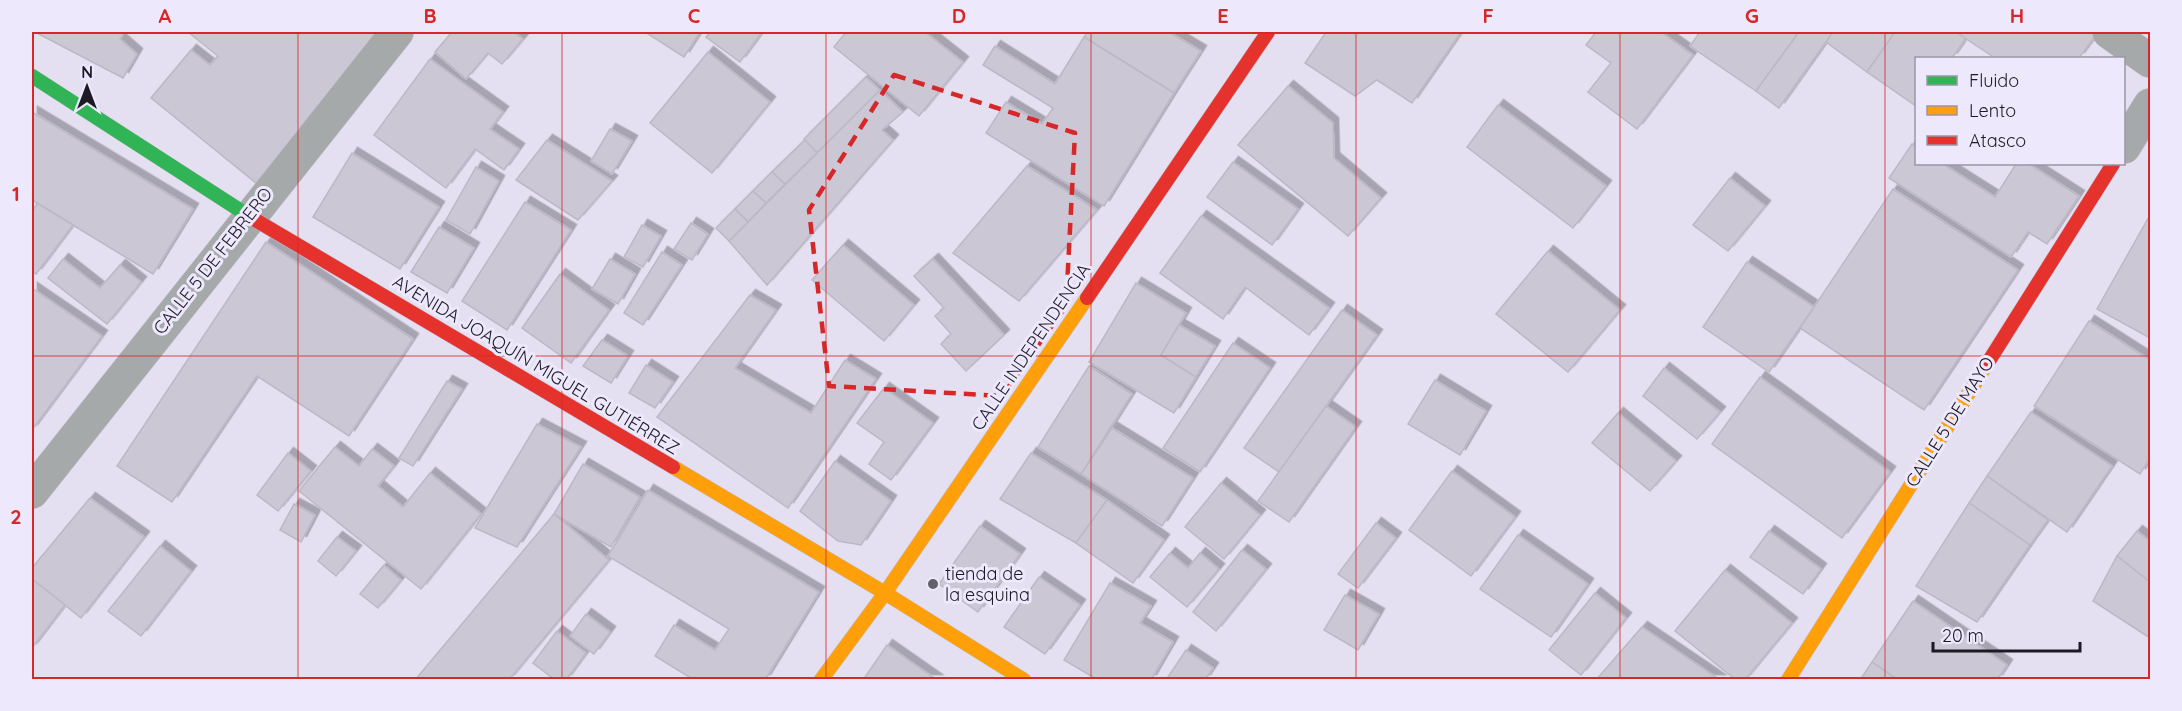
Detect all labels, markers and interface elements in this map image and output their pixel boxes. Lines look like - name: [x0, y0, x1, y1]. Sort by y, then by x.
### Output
- text: A: [159, 3, 172, 28]
- text: B: [423, 3, 437, 28]
- text: C: [688, 3, 701, 28]
- text: D: [952, 3, 966, 28]
- text: E: [1217, 3, 1229, 28]
- text: F: [1482, 3, 1494, 28]
- text: G: [1745, 3, 1759, 28]
- text: H: [2010, 3, 2024, 28]
- north arrow: [57, 57, 117, 117]
- legend: [1915, 57, 2125, 165]
- text: N: [81, 62, 93, 82]
- text: Fluido: [1969, 69, 2019, 92]
- text: Lento: [1969, 99, 2016, 122]
- text: Atasco: [1969, 129, 2026, 152]
- text: 1: [12, 181, 20, 206]
- street label: CALLE 5 DE FEBRERO: [148, 182, 277, 339]
- street label: CALLE INDEPENDENCIA: [966, 258, 1095, 435]
- street label: AVENIDA JOAQUÍN MIGUEL GUTIÉRREZ: [389, 270, 684, 460]
- street label: CALLE 5 DE MAYO: [1900, 352, 1999, 491]
- text: 2: [10, 504, 22, 529]
- place label: tienda de la esquina: [945, 562, 1030, 606]
- marker: tienda de la esquina: [926, 577, 940, 591]
- scale bar: [1933, 615, 2080, 653]
- text: 20 m: [1942, 624, 1984, 647]

